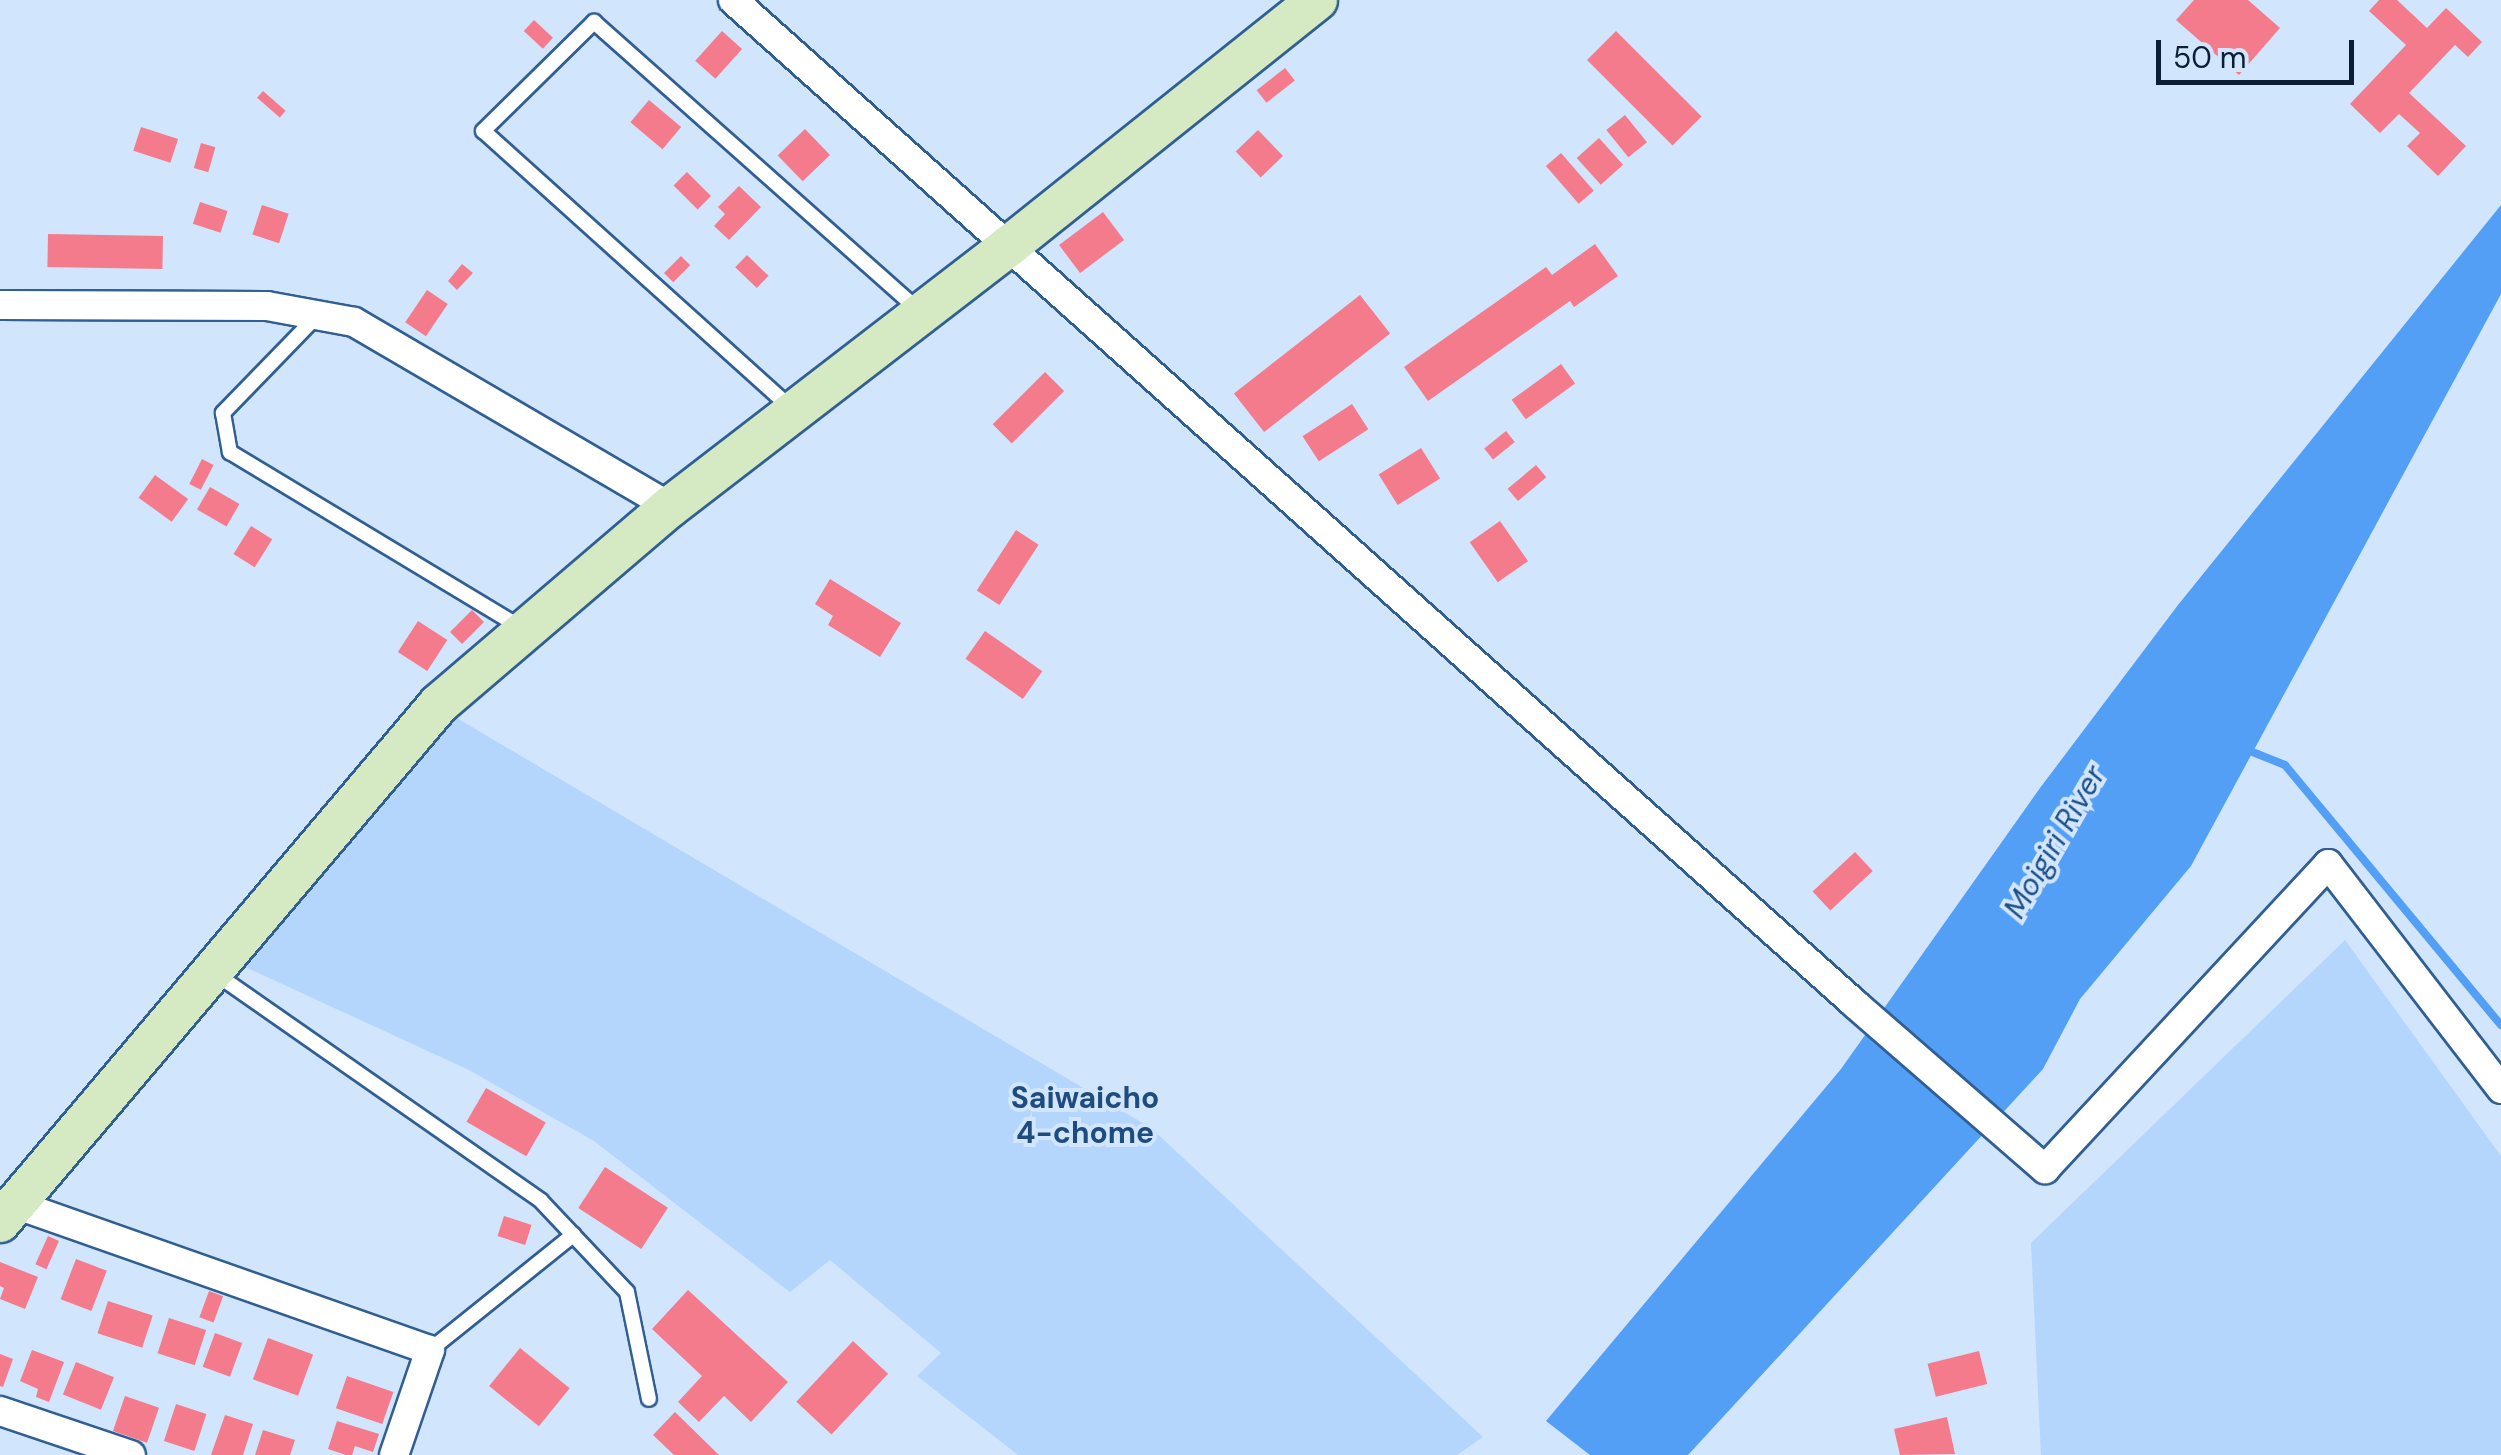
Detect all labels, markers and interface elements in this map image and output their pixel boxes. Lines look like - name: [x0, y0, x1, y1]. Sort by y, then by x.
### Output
- scale bar: [2161, 20, 2358, 82]
- text: 50 m: [2173, 38, 2247, 77]
- water label: Moigiri River: [1997, 759, 2113, 925]
- district label: Saiwaicho 4-chome: [1011, 1080, 1159, 1150]

